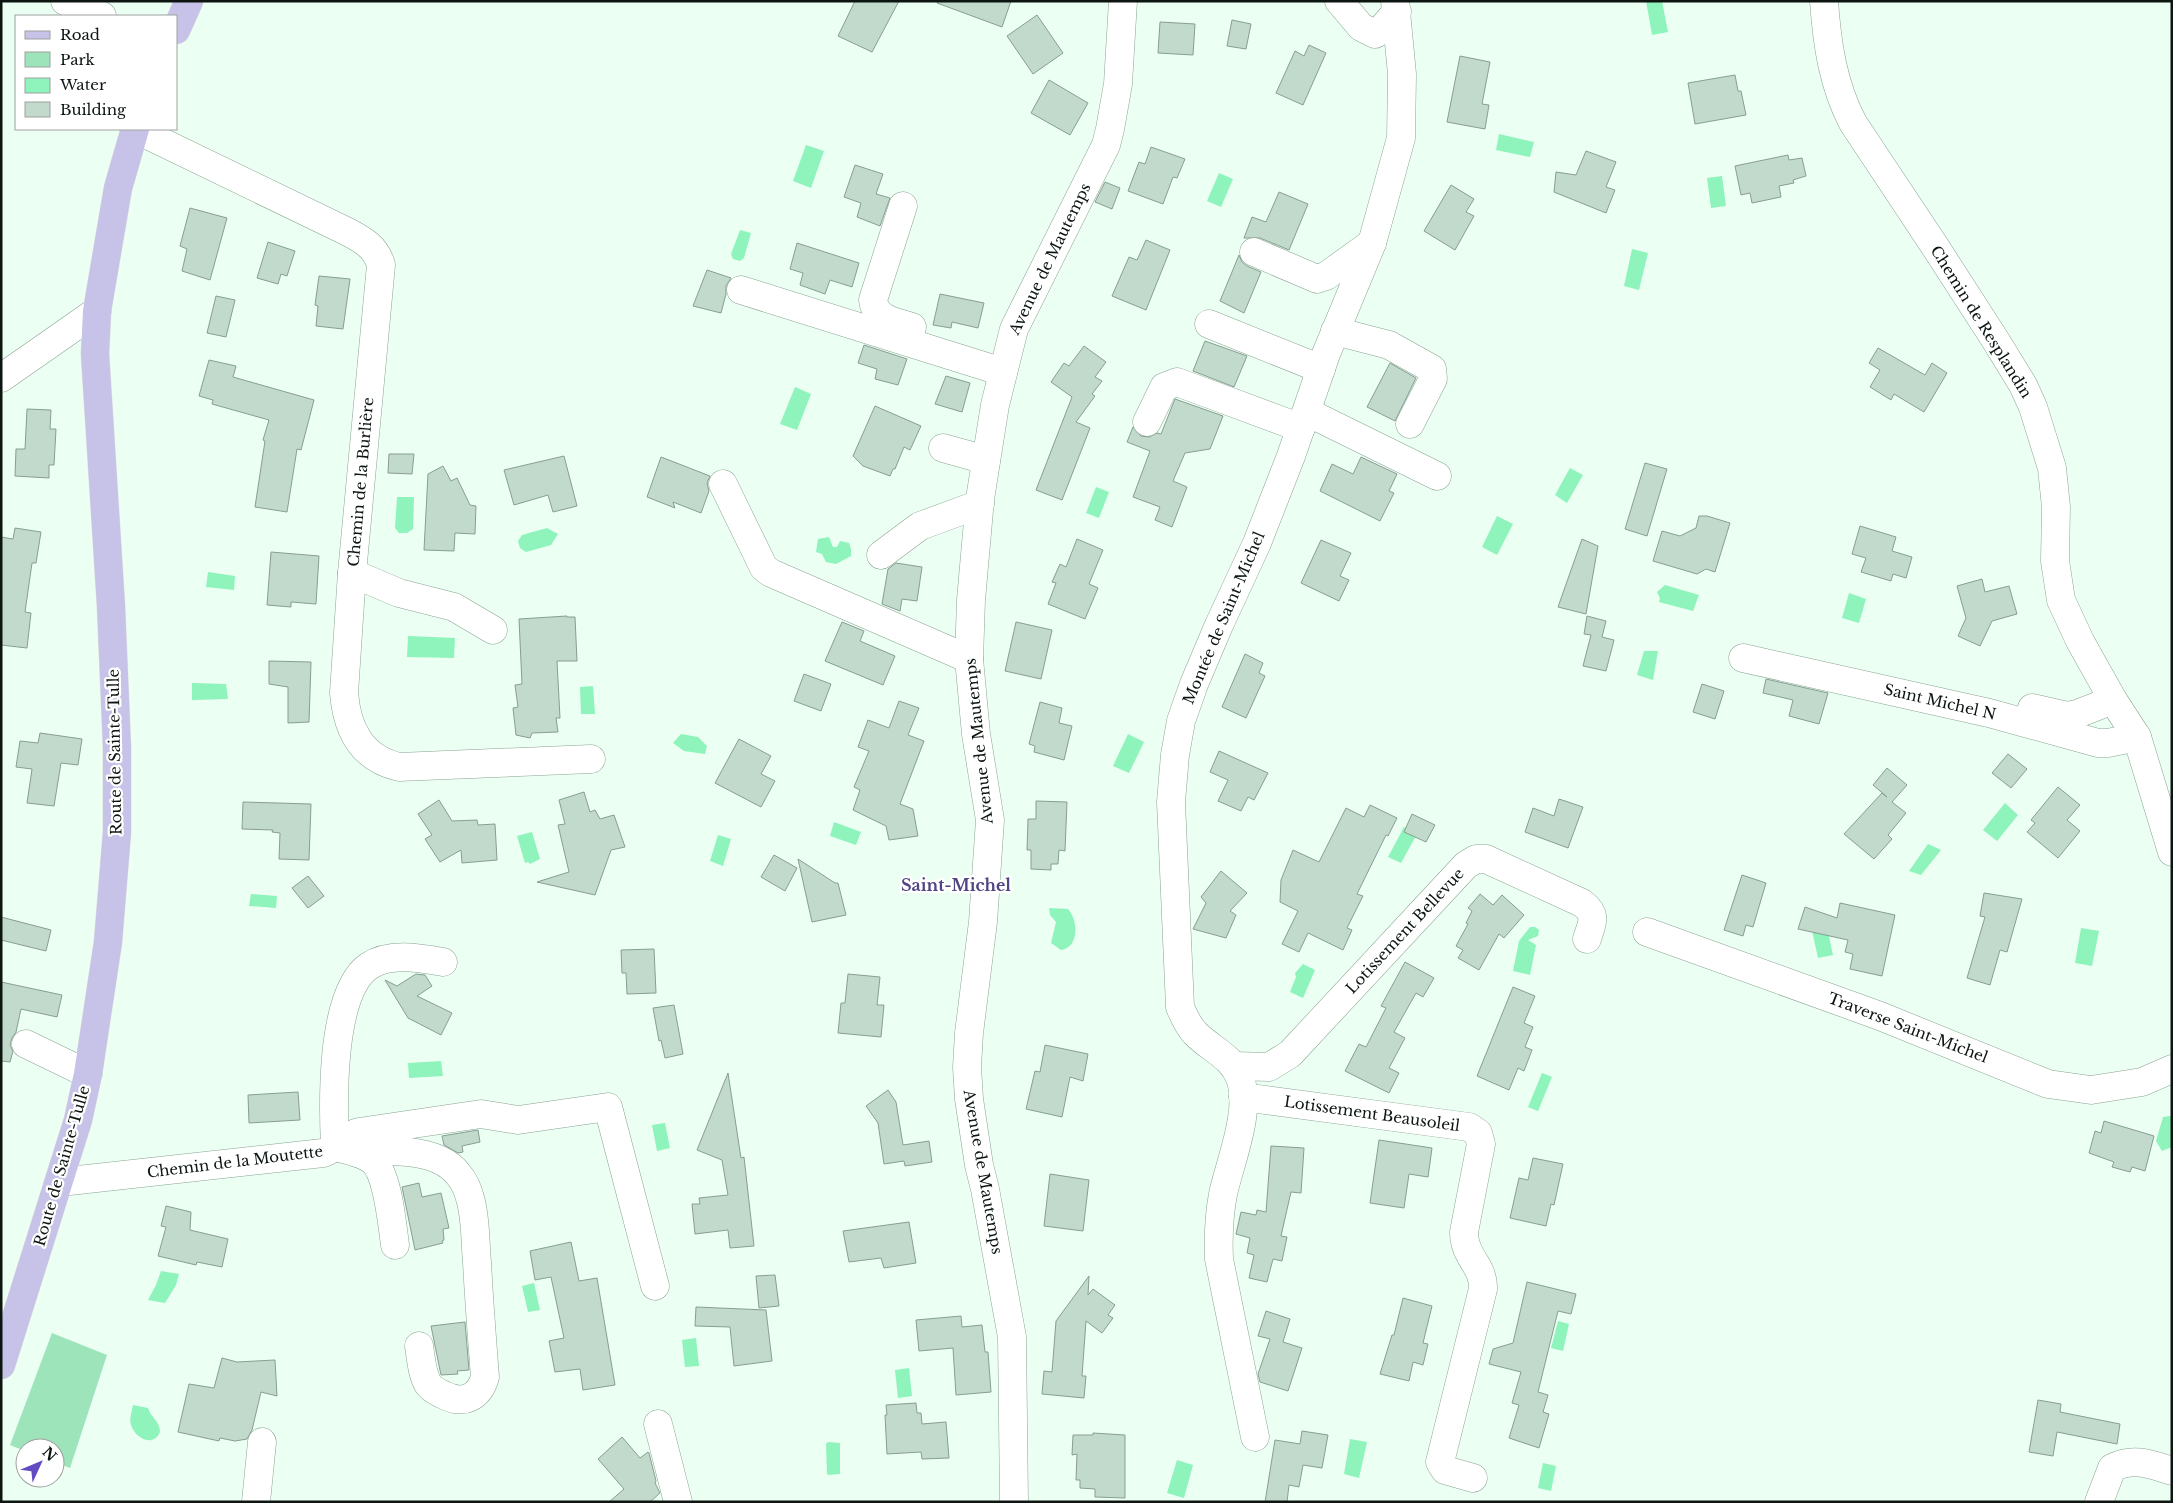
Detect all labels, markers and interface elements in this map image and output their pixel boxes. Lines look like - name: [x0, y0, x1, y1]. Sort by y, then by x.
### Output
- legend: [15, 15, 178, 130]
- text: Road: [60, 25, 100, 44]
- text: Park: [60, 50, 96, 69]
- text: Water: [59, 75, 107, 94]
- text: Building: [60, 100, 127, 119]
- street label: Avenue de Mautemps: [1004, 180, 1095, 339]
- street label: Chemin de Resplandin: [1927, 242, 2036, 401]
- street label: Chemin de la Burlière: [344, 396, 377, 567]
- street label: Montée de Saint-Michel: [1179, 529, 1269, 707]
- street label: Avenue de Mautemps: [960, 657, 997, 826]
- street label: Route de Sainte-Tulle: [104, 669, 125, 835]
- street label: Saint Michel N: [1882, 679, 1998, 724]
- street label: Lotissement Bellevue: [1342, 864, 1468, 997]
- district label: Saint-Michel: [901, 875, 1011, 895]
- street label: Traverse Saint-Michel: [1826, 988, 1991, 1067]
- street label: Route de Sainte-Tulle: [29, 1083, 94, 1248]
- street label: Avenue de Mautemps: [960, 1087, 1007, 1256]
- street label: Lotissement Beausoleil: [1283, 1092, 1461, 1135]
- street label: Chemin de la Moutette: [146, 1141, 324, 1182]
- north arrow: [15, 1438, 65, 1488]
- text: N: [38, 1443, 60, 1465]

